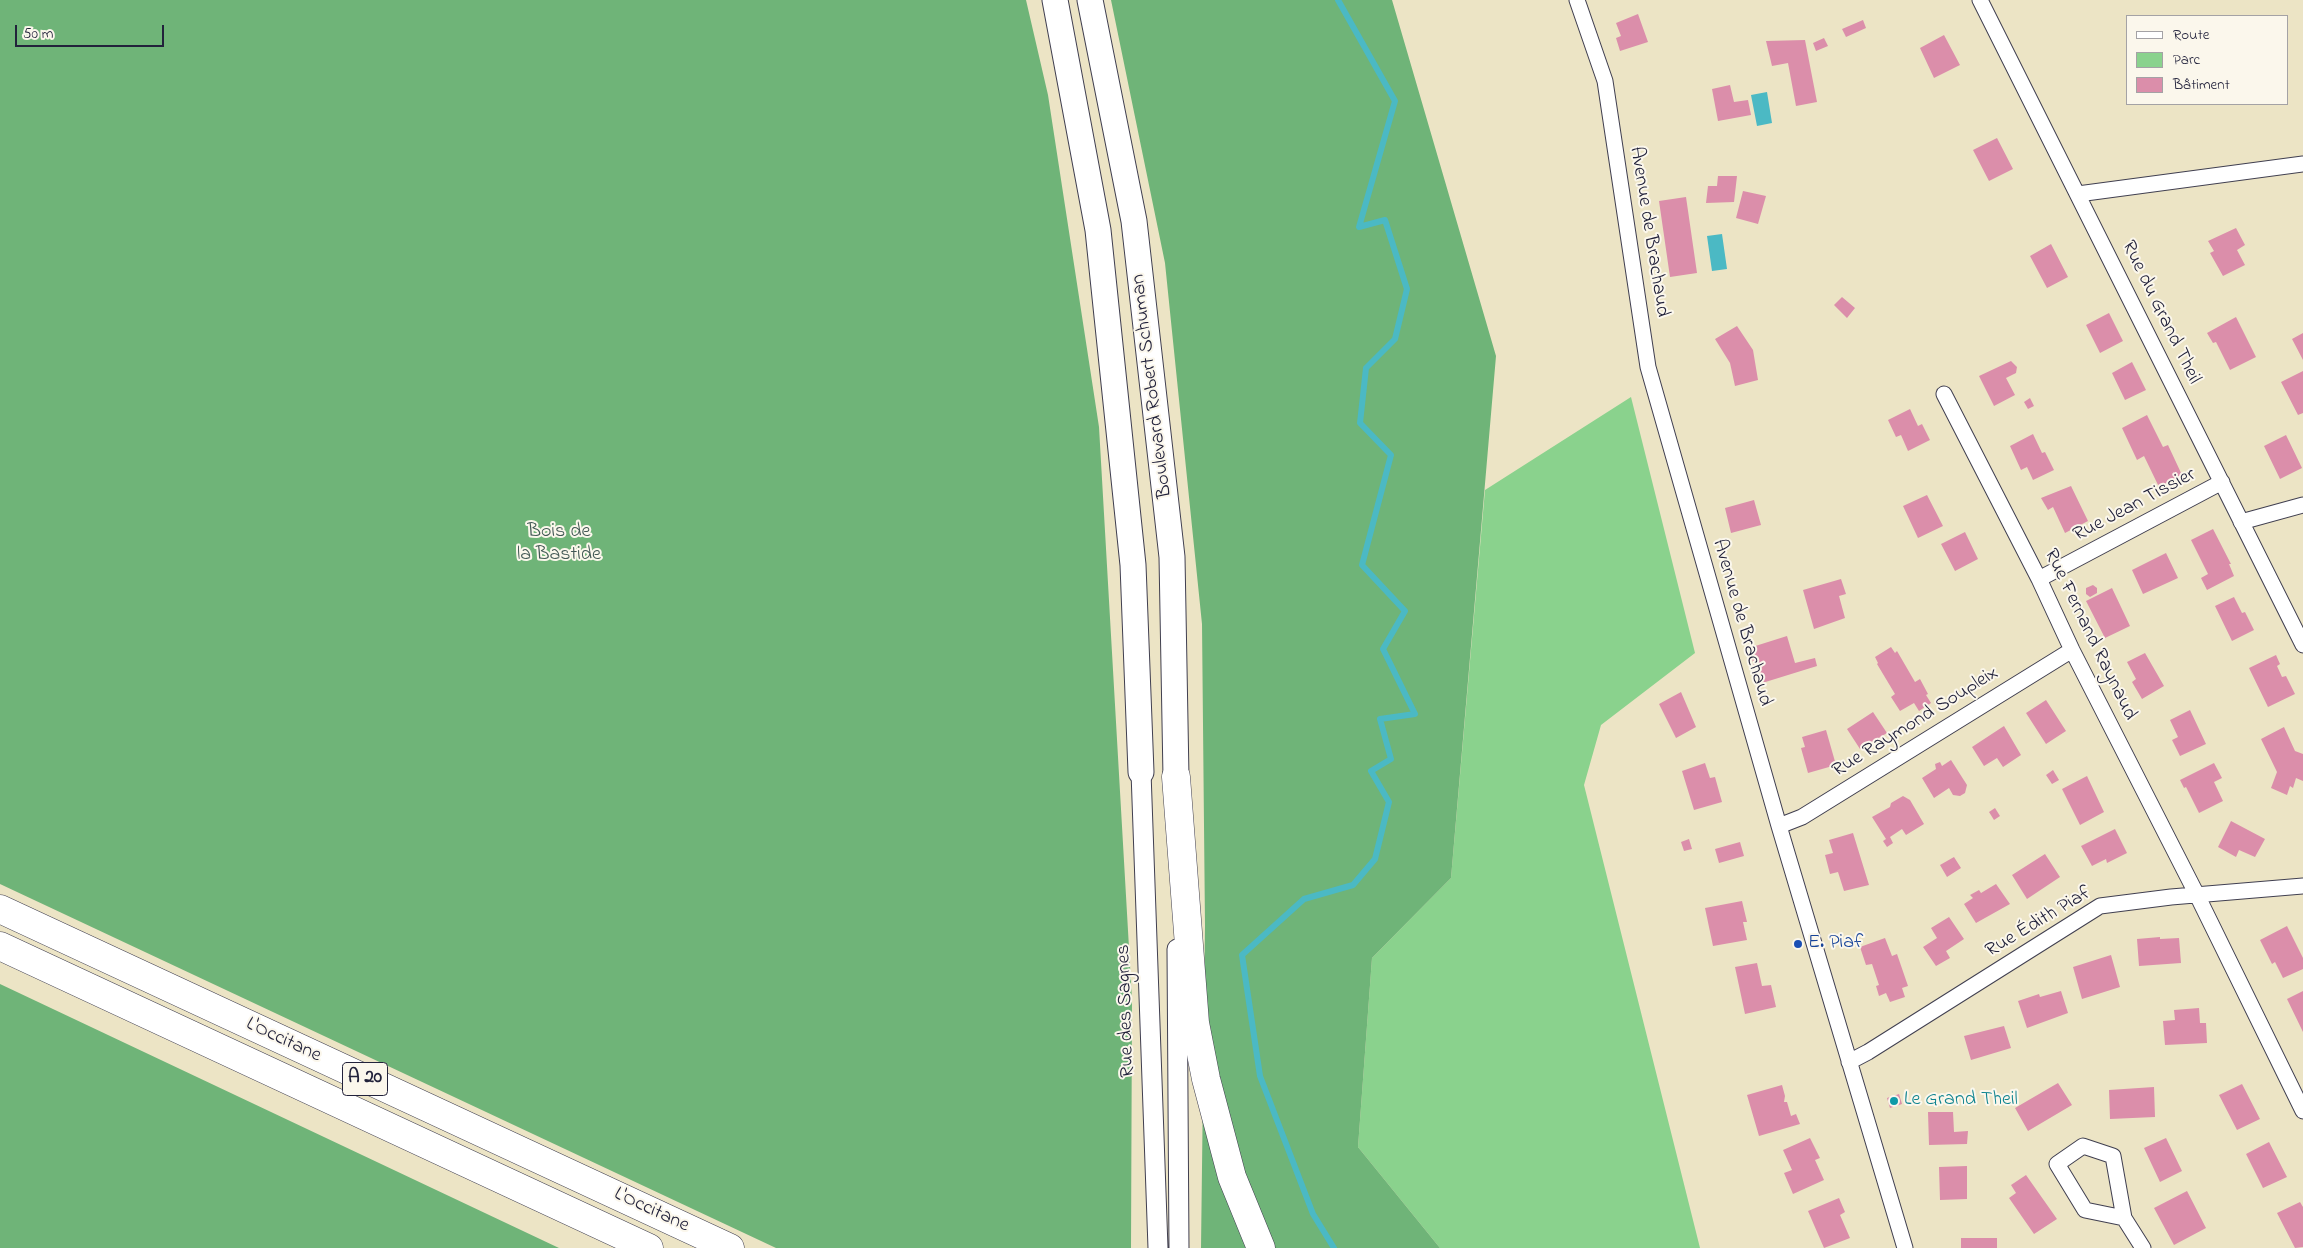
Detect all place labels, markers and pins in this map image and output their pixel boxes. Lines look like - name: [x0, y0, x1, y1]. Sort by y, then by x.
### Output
- place label: E. Piaf: [1808, 932, 1863, 956]
- marker: E. Piaf: [1792, 938, 1804, 950]
- place label: Le Grand Theil: [1904, 1089, 2018, 1113]
- marker: Le Grand Theil: [1888, 1095, 1900, 1107]

